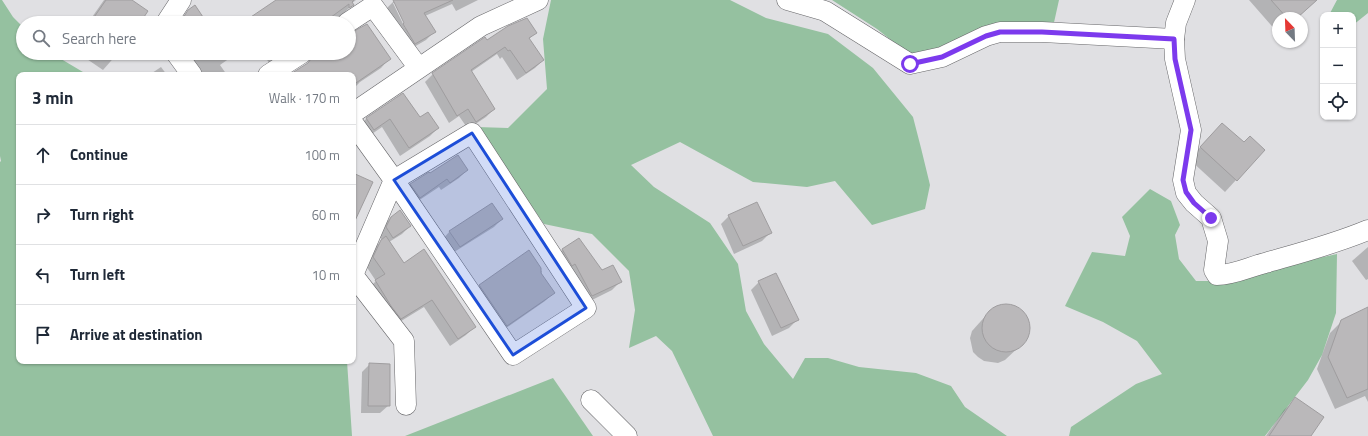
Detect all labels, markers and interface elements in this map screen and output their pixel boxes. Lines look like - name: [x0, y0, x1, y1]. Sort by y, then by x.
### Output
- north arrow: [1272, 12, 1308, 48]
- map controls: [1320, 12, 1356, 120]
- button: +: [1320, 12, 1356, 48]
- search box: [16, 16, 356, 60]
- icon: search: [30, 27, 52, 49]
- text: Search here: [62, 27, 136, 50]
- button: −: [1320, 48, 1356, 84]
- route start: [901, 55, 919, 73]
- button: locate: [1320, 84, 1356, 120]
- text: 3 min: [32, 85, 73, 111]
- text: Walk · 170 m: [269, 88, 340, 108]
- text: Continue: [70, 143, 128, 166]
- icon: ahead: [32, 144, 54, 166]
- text: 100 m: [304, 145, 340, 165]
- text: Turn right: [70, 203, 134, 226]
- icon: right: [32, 204, 54, 226]
- text: 60 m: [312, 205, 340, 225]
- route end: [1202, 209, 1220, 227]
- text: Turn left: [70, 263, 125, 286]
- icon: left: [32, 264, 54, 286]
- text: 10 m: [312, 265, 340, 285]
- text: Arrive at destination: [70, 323, 203, 346]
- icon: arrive: [32, 324, 54, 346]

